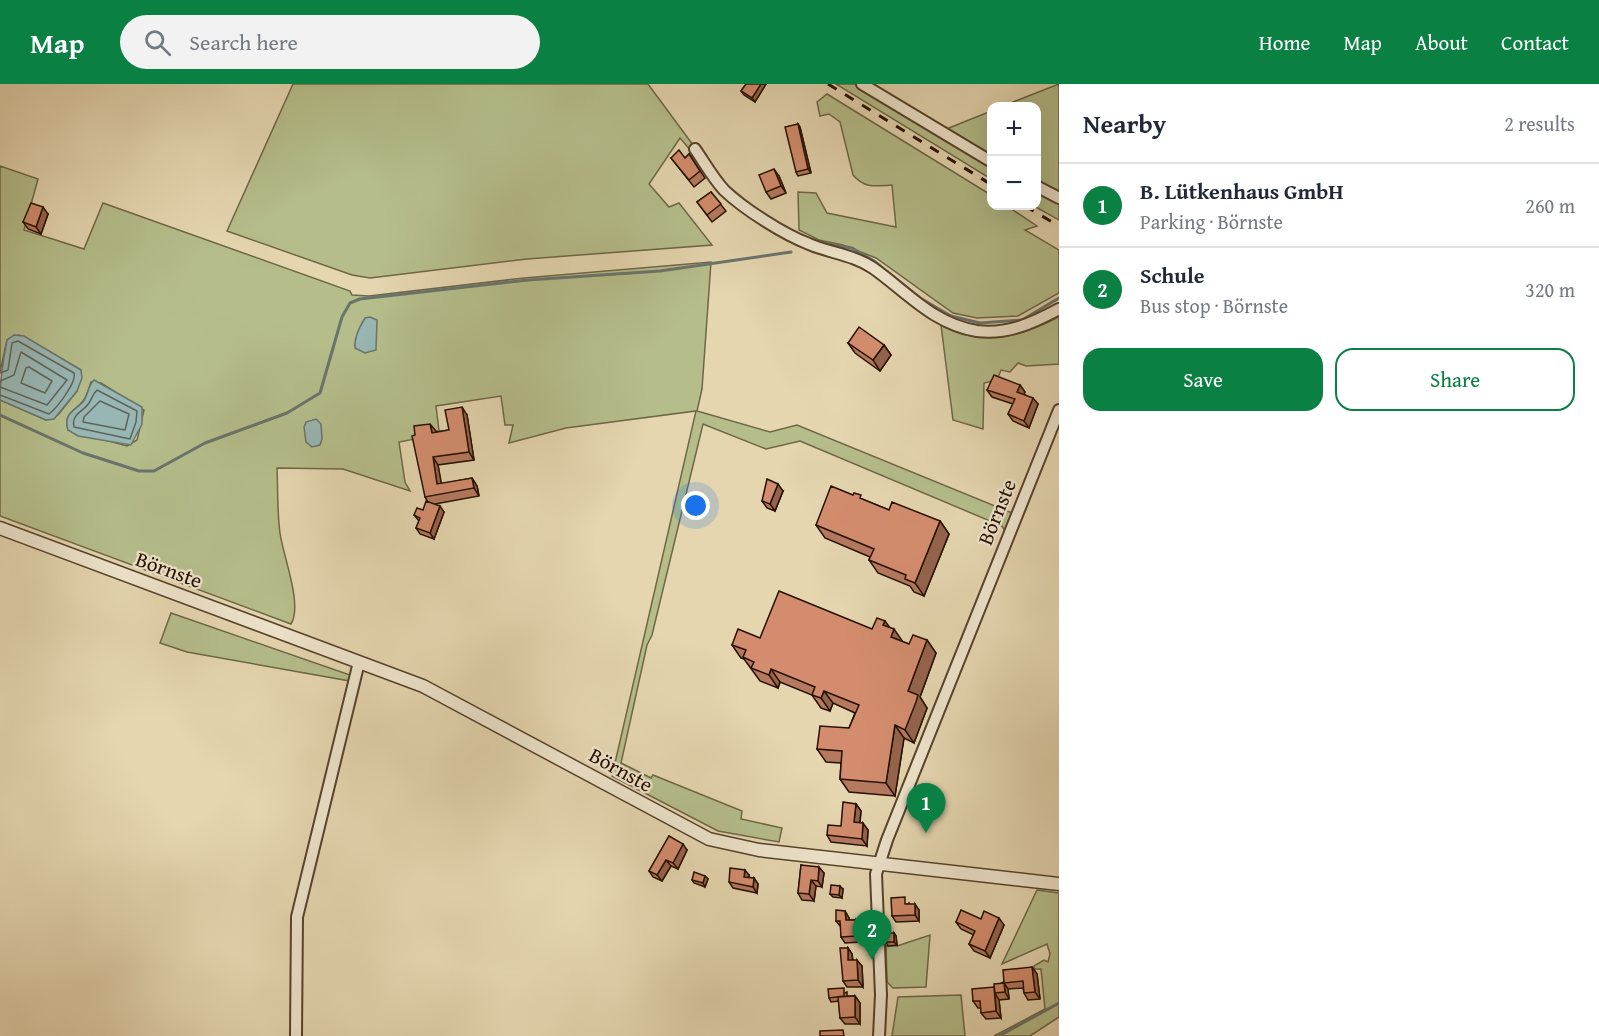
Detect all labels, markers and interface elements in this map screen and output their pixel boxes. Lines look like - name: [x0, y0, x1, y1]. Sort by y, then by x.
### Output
- search box: [120, 15, 540, 69]
- text: Map: [30, 22, 84, 63]
- icon: search: [141, 26, 174, 59]
- text: Search here: [189, 26, 298, 58]
- text: Home: [1259, 27, 1310, 58]
- text: Map: [1343, 27, 1382, 58]
- text: About: [1415, 27, 1468, 58]
- text: Contact: [1501, 27, 1569, 58]
- map controls: [987, 102, 1041, 210]
- button: +: [987, 102, 1041, 156]
- text: Nearby: [1083, 104, 1166, 143]
- text: 2 results: [1504, 109, 1575, 138]
- button: −: [987, 156, 1041, 210]
- text: B. Lütkenhaus GmbH: [1140, 175, 1344, 207]
- text: 1: [1097, 191, 1108, 220]
- text: 260 m: [1525, 191, 1575, 220]
- text: Parking · Börnste: [1140, 207, 1283, 236]
- text: Schule: [1140, 259, 1205, 291]
- text: 2: [1097, 275, 1108, 304]
- text: 320 m: [1525, 275, 1575, 304]
- text: Bus stop · Börnste: [1140, 291, 1288, 320]
- button: Save: [1083, 348, 1323, 411]
- button: Share: [1335, 348, 1575, 411]
- street label: Börnste: [969, 474, 1024, 549]
- your location: [681, 491, 710, 520]
- street label: Börnste: [132, 543, 207, 596]
- street label: Börnste: [584, 739, 659, 800]
- pin: 1: [906, 784, 946, 833]
- pin: 2: [852, 910, 892, 960]

